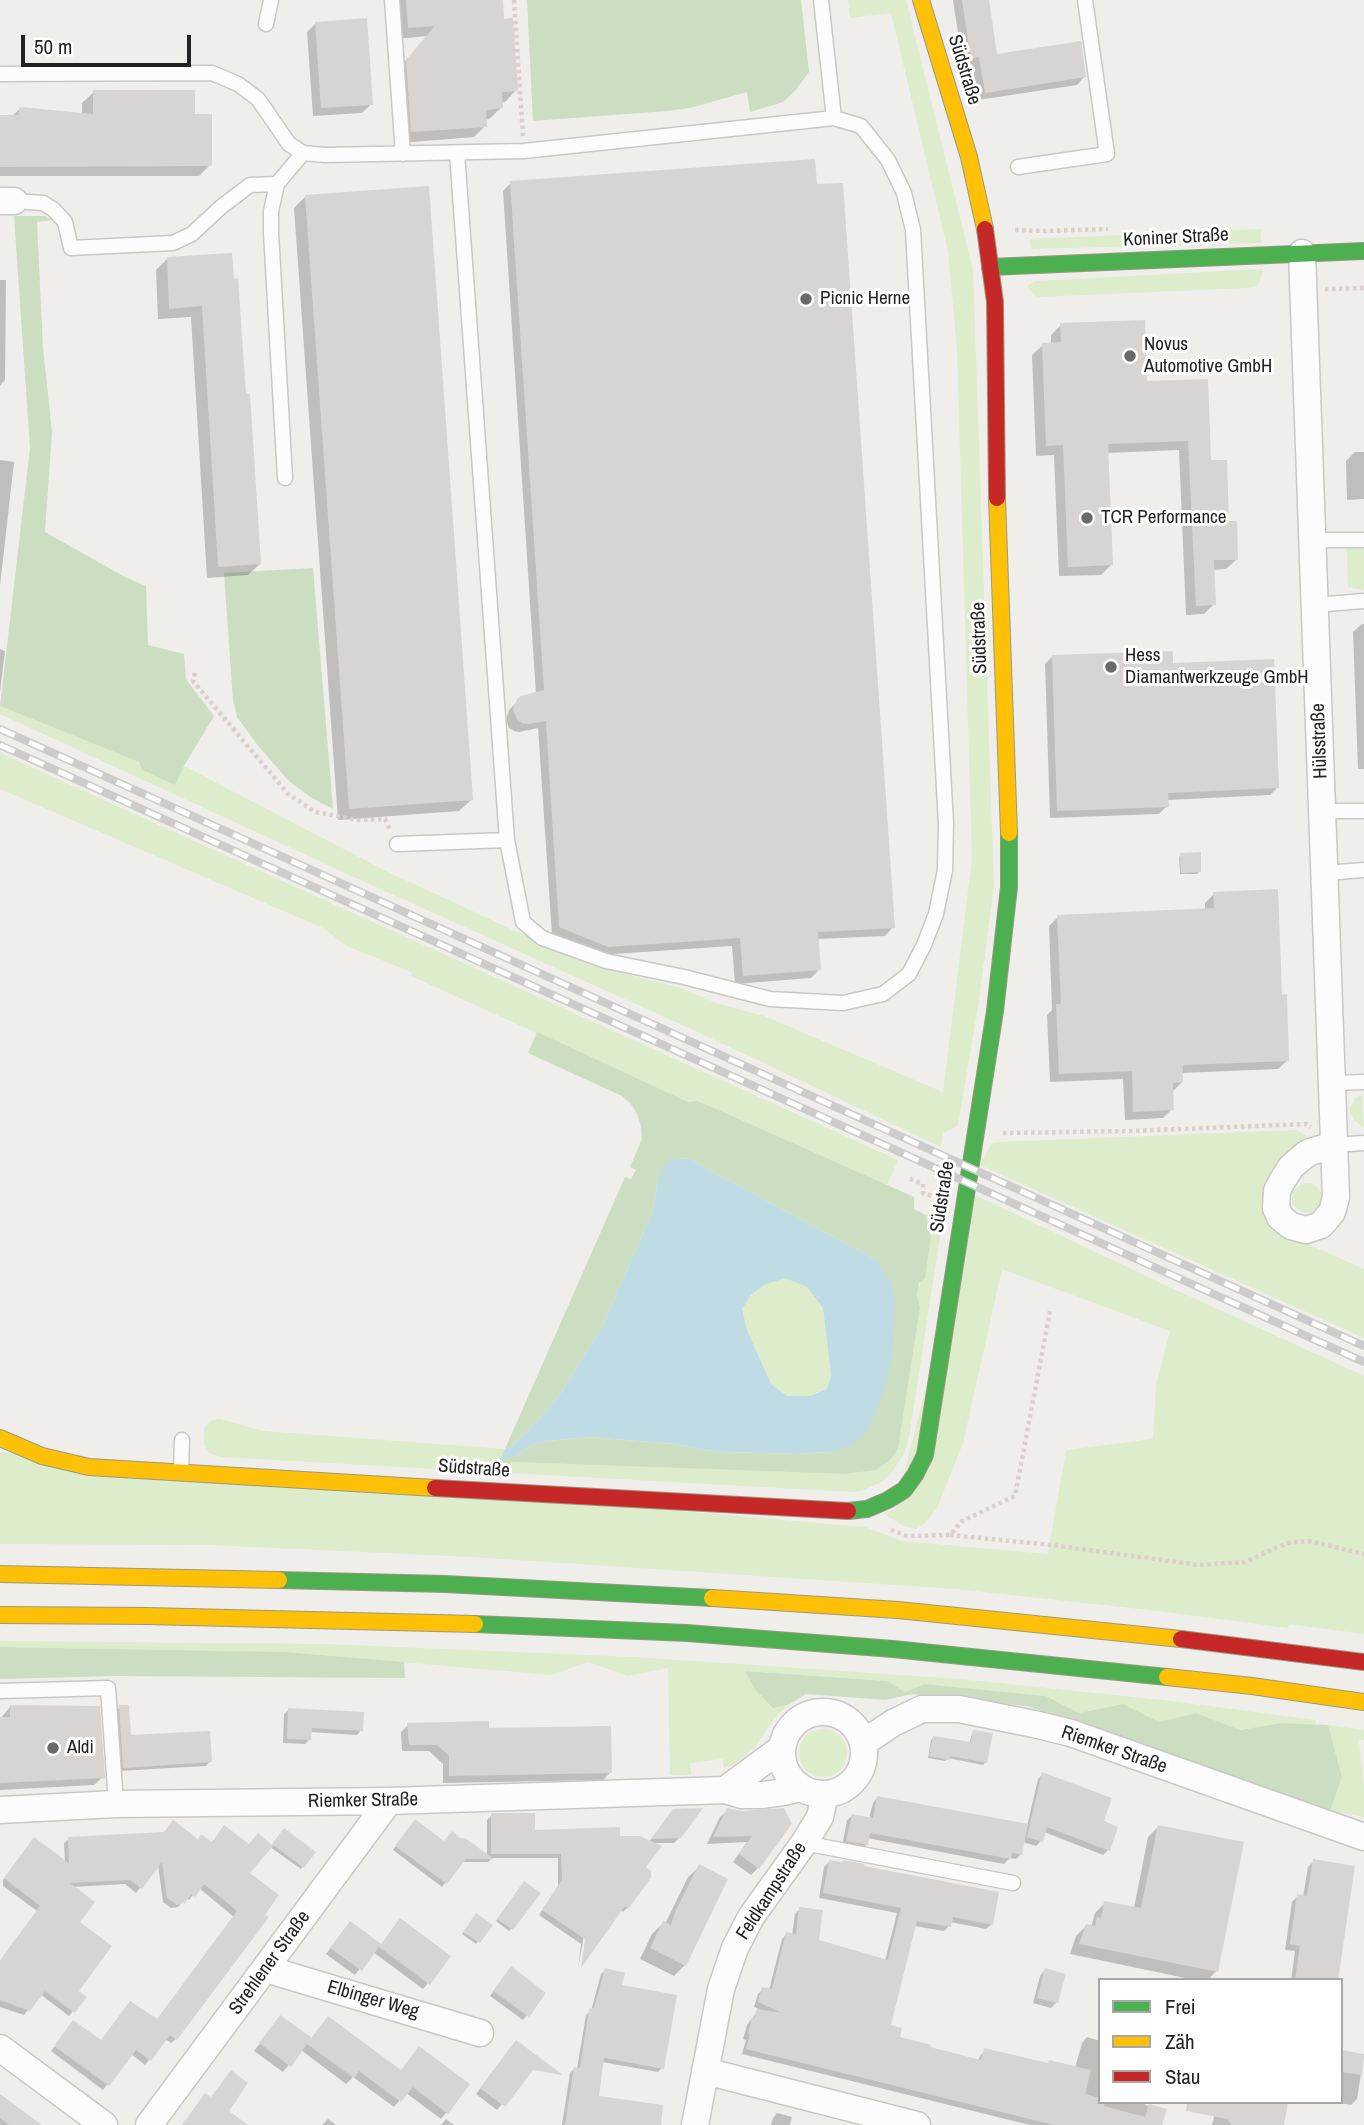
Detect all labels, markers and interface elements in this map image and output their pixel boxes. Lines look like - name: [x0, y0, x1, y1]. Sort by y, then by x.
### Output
- scale bar: [24, 21, 194, 65]
- text: 50 m: [34, 32, 72, 61]
- street label: Südstraße: [943, 32, 985, 108]
- street label: Koniner Straße: [1123, 224, 1229, 252]
- place label: Picnic Herne: [820, 288, 910, 310]
- marker: Picnic Herne: [798, 291, 814, 307]
- place label: Novus Automotive GmbH: [1144, 334, 1272, 378]
- marker: Novus Automotive GmbH: [1122, 348, 1138, 364]
- place label: TCR Performance: [1101, 507, 1227, 529]
- marker: TCR Performance: [1079, 510, 1095, 526]
- street label: Südstraße: [967, 602, 993, 674]
- place label: Hess Diamantwerkzeuge GmbH: [1125, 645, 1309, 689]
- marker: Hess Diamantwerkzeuge GmbH: [1103, 659, 1119, 675]
- street label: Hülsstraße: [1307, 703, 1333, 779]
- street label: Südstraße: [926, 1160, 960, 1234]
- street label: Südstraße: [437, 1455, 511, 1483]
- street label: Riemker Straße: [1058, 1721, 1170, 1779]
- place label: Aldi: [67, 1737, 94, 1759]
- marker: Aldi: [45, 1740, 61, 1756]
- street label: Riemker Straße: [308, 1789, 418, 1813]
- street label: Feldkampstraße: [732, 1838, 812, 1944]
- street label: Strehlener Straße: [225, 1907, 315, 2019]
- street label: Elbinger Weg: [325, 1976, 421, 2024]
- legend: [1098, 1978, 1343, 2104]
- text: Frei: [1165, 1992, 1196, 2021]
- text: Zäh: [1165, 2027, 1195, 2056]
- text: Stau: [1165, 2062, 1200, 2091]

